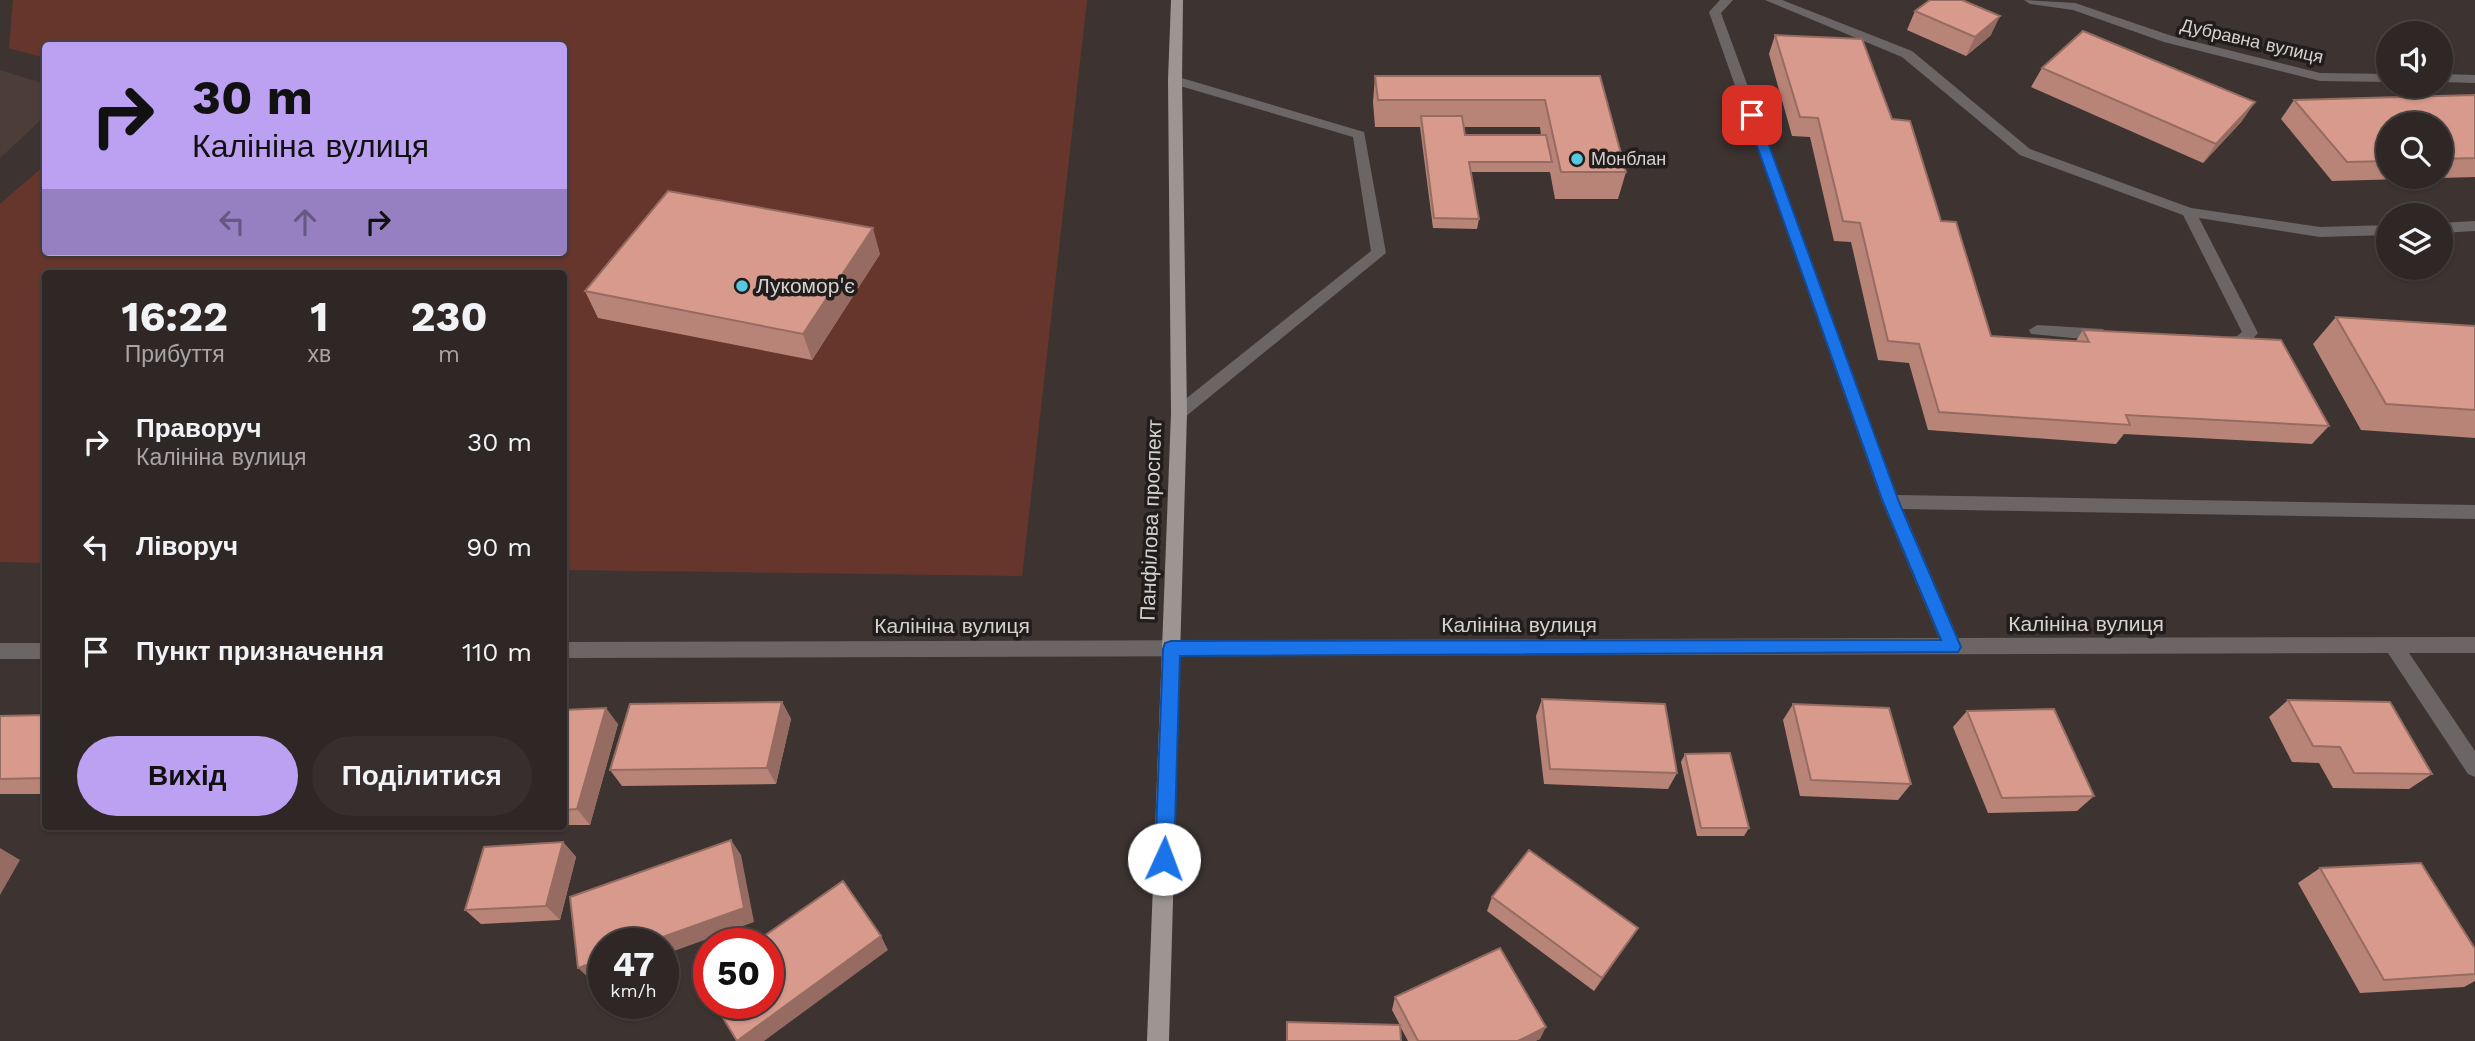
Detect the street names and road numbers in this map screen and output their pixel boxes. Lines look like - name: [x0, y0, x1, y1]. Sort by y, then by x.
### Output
- street label: Дубравна вулиця: [2179, 14, 2326, 67]
- street label: Панфілова проспект: [1134, 418, 1167, 621]
- street label: Калініна вулиця: [2008, 611, 2164, 636]
- street label: Калініна вулиця: [1441, 612, 1597, 637]
- street label: Калініна вулиця: [874, 613, 1030, 638]

